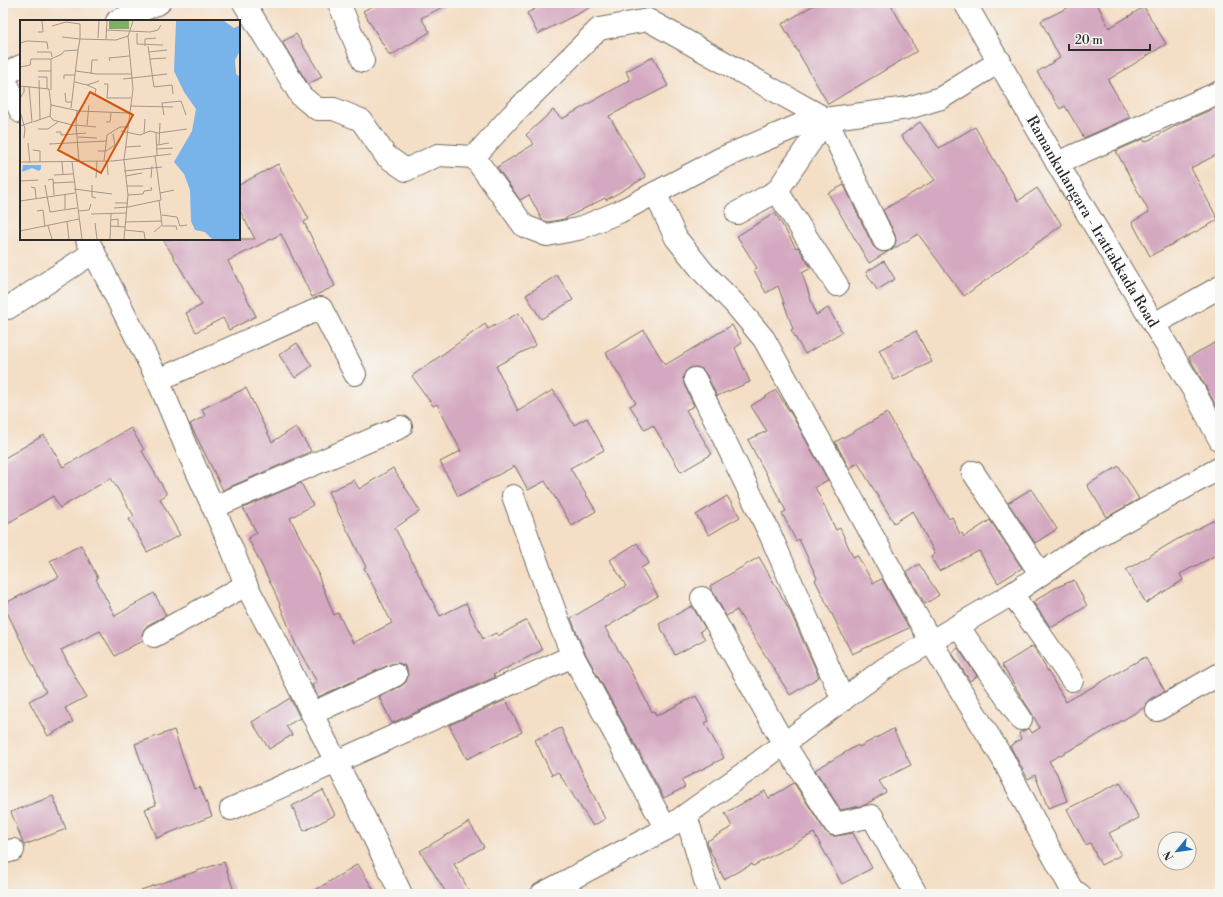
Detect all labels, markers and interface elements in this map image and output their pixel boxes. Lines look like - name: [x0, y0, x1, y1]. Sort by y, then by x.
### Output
- inset map: [20, 20, 240, 240]
- scale bar: [1069, 26, 1150, 52]
- text: 20 m: [1075, 33, 1103, 48]
- street label: Ramankulangara - Irattakkada Road: [1022, 112, 1163, 331]
- north arrow: [1157, 831, 1197, 871]
- text: N: [1161, 848, 1177, 863]

